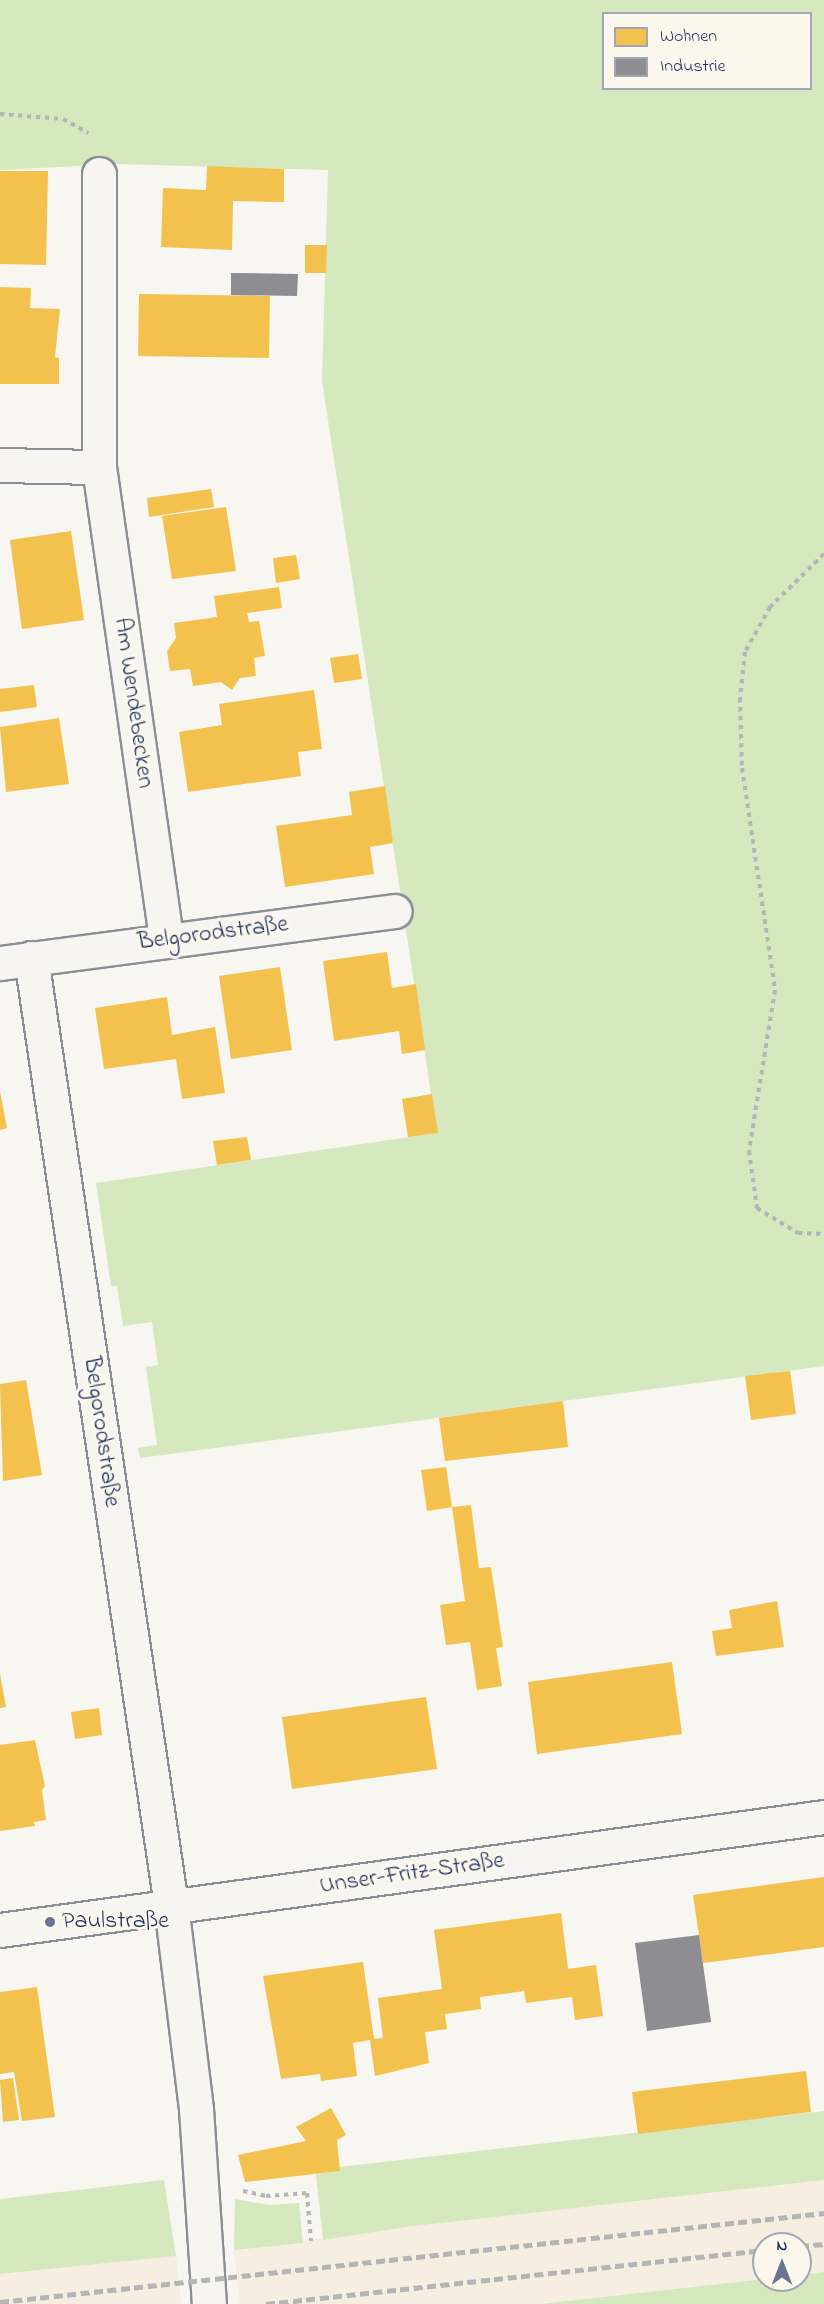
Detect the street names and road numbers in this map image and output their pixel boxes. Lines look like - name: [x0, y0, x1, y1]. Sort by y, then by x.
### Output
- street label: Am Wendebecken: [107, 616, 159, 790]
- street label: Belgorodstraße: [136, 910, 290, 958]
- street label: Belgorodstraße: [76, 1355, 126, 1509]
- street label: Unser-Fritz-Straße: [318, 1847, 506, 1901]

